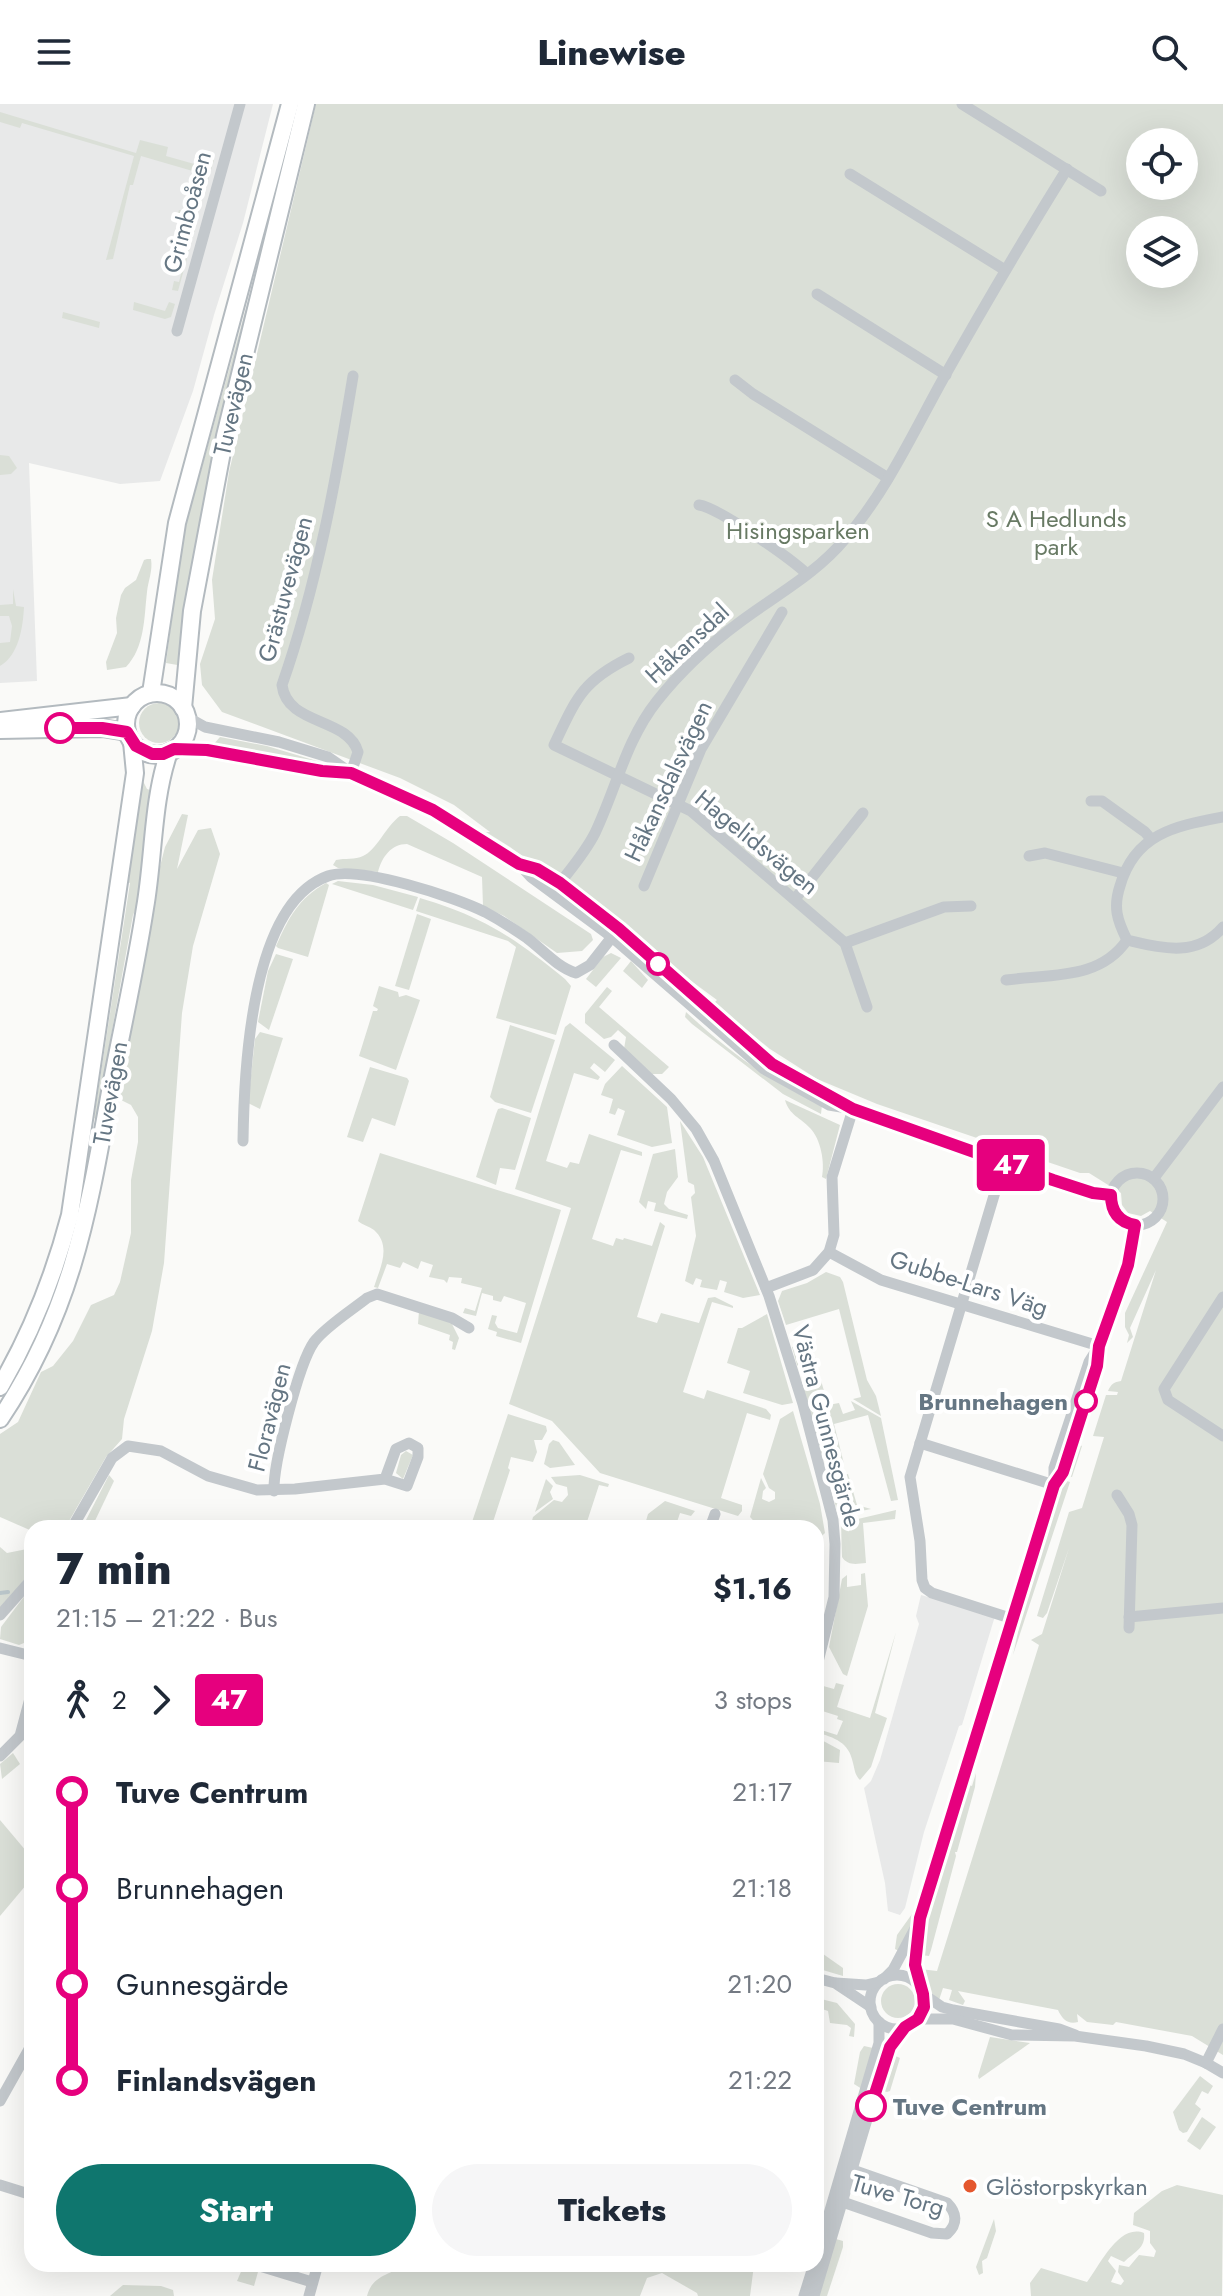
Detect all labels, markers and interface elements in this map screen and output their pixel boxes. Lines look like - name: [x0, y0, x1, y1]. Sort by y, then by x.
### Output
- text: Linewise: [537, 26, 686, 78]
- icon: menu: [32, 30, 76, 74]
- icon: search: [1147, 30, 1191, 74]
- map controls: [1126, 128, 1198, 288]
- button: locate: [1126, 128, 1198, 200]
- street label: Grimboåsen: [154, 147, 220, 277]
- button: layers: [1126, 216, 1198, 288]
- street label: Tuvevägen: [204, 349, 262, 459]
- park label: S A Hedlunds park: [986, 501, 1126, 564]
- street label: Grästuvevägen: [249, 512, 321, 666]
- park label: Hisingsparken: [726, 513, 870, 548]
- street label: Håkansdal: [637, 595, 737, 691]
- street label: Håkansdalsvägen: [615, 695, 721, 867]
- unlabelled marker: [45, 713, 75, 743]
- street label: Hagelidsvägen: [687, 781, 827, 903]
- unlabelled marker: [647, 953, 669, 975]
- street label: Tuvevägen: [84, 1038, 136, 1148]
- line badge: 47: [975, 1139, 1047, 1191]
- text: 47: [993, 1144, 1029, 1185]
- street label: Gubbe-Lars Väg: [885, 1241, 1053, 1325]
- street label: Västra Gunnesgärde: [783, 1321, 871, 1531]
- street label: Floravägen: [239, 1359, 299, 1475]
- place label: Brunnehagen: [918, 1384, 1068, 1419]
- marker: Brunnehagen: [1075, 1390, 1097, 1412]
- text: 7 min: [56, 1537, 172, 1601]
- text: $1.16: [713, 1567, 792, 1610]
- text: 21:15 – 21:22 · Bus: [56, 1599, 277, 1637]
- icon: walk: [56, 1678, 100, 1722]
- icon: forward: [139, 1678, 183, 1722]
- text: 47: [211, 1679, 247, 1720]
- text: 2: [112, 1681, 127, 1719]
- text: 3 stops: [714, 1681, 792, 1719]
- text: Tuve Centrum: [116, 1771, 308, 1814]
- text: 21:17: [732, 1773, 792, 1811]
- text: Brunnehagen: [116, 1867, 284, 1910]
- text: 21:18: [732, 1869, 792, 1907]
- text: Gunnesgärde: [116, 1963, 289, 2006]
- text: 21:20: [727, 1965, 792, 2003]
- text: Finlandsvägen: [116, 2059, 317, 2102]
- text: 21:22: [728, 2061, 792, 2099]
- place label: Tuve Centrum: [893, 2089, 1047, 2124]
- marker: Tuve Centrum: [856, 2091, 886, 2121]
- button: Start: [56, 2164, 416, 2256]
- button: Tickets: [432, 2164, 792, 2256]
- street label: Tuve Torg: [848, 2165, 948, 2225]
- place label: Glöstorpskyrkan: [986, 2169, 1148, 2204]
- marker: Glöstorpskyrkan: [961, 2177, 979, 2195]

